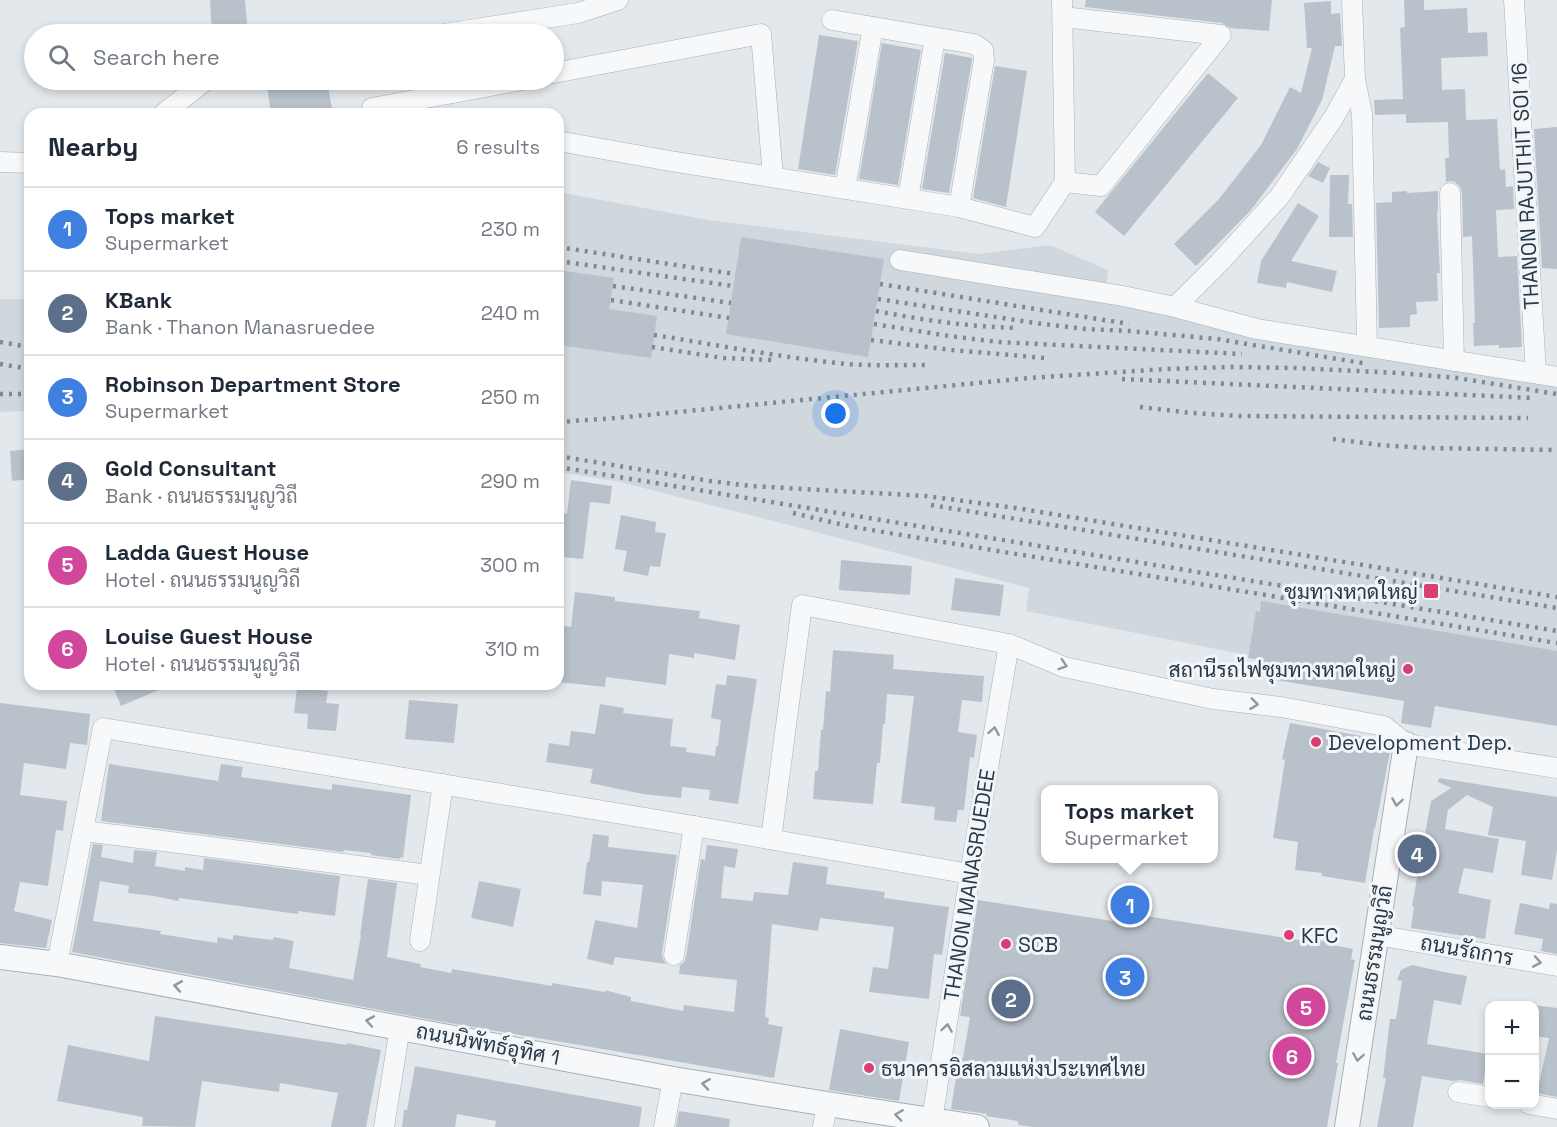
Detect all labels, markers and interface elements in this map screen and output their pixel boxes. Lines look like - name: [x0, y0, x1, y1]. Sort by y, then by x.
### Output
- search box: [24, 24, 564, 90]
- icon: search: [45, 41, 78, 74]
- text: Search here: [93, 43, 220, 71]
- street label: THANON RAJUTHIT SOI 16: [1505, 62, 1545, 310]
- text: Nearby: [48, 130, 138, 164]
- text: 6 results: [456, 134, 540, 160]
- text: Tops market: [105, 202, 235, 230]
- text: 1: [63, 216, 72, 242]
- text: 230 m: [481, 216, 540, 242]
- text: Supermarket: [105, 230, 229, 256]
- text: KBank: [105, 286, 172, 314]
- text: 2: [62, 300, 73, 326]
- text: 240 m: [481, 300, 540, 326]
- text: Bank · Thanon Manasruedee: [105, 314, 375, 340]
- text: Robinson Department Store: [105, 370, 401, 398]
- text: 3: [61, 384, 74, 410]
- text: 250 m: [481, 384, 540, 410]
- text: Supermarket: [105, 398, 229, 424]
- your location: [821, 399, 850, 428]
- text: Gold Consultant: [105, 454, 277, 482]
- text: 4: [61, 468, 74, 494]
- text: 290 m: [481, 468, 540, 494]
- text: Bank · ถนนธรรมนูญวิถี: [105, 483, 298, 509]
- text: Ladda Guest House: [105, 538, 309, 566]
- text: 5: [62, 552, 74, 578]
- text: 300 m: [480, 552, 540, 578]
- text: Hotel · ถนนธรรมนูญวิถี: [105, 567, 300, 593]
- place label: ชุมทางหาดใหญ่: [1284, 578, 1418, 606]
- marker: ชุมทางหาดใหญ่: [1422, 582, 1440, 600]
- text: Louise Guest House: [105, 622, 313, 650]
- text: 6: [61, 636, 74, 662]
- text: 310 m: [485, 636, 540, 662]
- text: Hotel · ถนนธรรมนูญวิถี: [105, 651, 300, 677]
- place label: สถานีรถไฟชุมทางหาดใหญ่: [1169, 656, 1396, 684]
- one-way arrow: [1057, 658, 1068, 671]
- marker: สถานีรถไฟชุมทางหาดใหญ่: [1401, 662, 1415, 676]
- one-way arrow: [1250, 697, 1259, 710]
- one-way arrow: [987, 727, 1000, 737]
- place label: Development Dep.: [1328, 729, 1512, 756]
- marker: Development Dep.: [1309, 735, 1323, 749]
- street label: THANON MANASRUEDEE: [937, 767, 1001, 1003]
- popup: [1041, 785, 1218, 863]
- text: Tops market: [1065, 797, 1194, 825]
- one-way arrow: [1392, 797, 1404, 806]
- text: Supermarket: [1065, 825, 1188, 851]
- pin: 4: [1398, 832, 1436, 876]
- pin: 1: [1110, 882, 1150, 928]
- street label: ถนนธรรมนูญวิถี: [1350, 883, 1400, 1023]
- place label: KFC: [1301, 922, 1338, 949]
- marker: KFC: [1282, 928, 1296, 942]
- street label: ถนนรัถการ: [1418, 929, 1516, 971]
- place label: SCB: [1018, 931, 1058, 958]
- marker: SCB: [999, 937, 1013, 951]
- pin: 3: [1106, 954, 1144, 1000]
- one-way arrow: [1533, 956, 1542, 968]
- pin: 2: [992, 976, 1030, 1022]
- one-way arrow: [174, 980, 184, 993]
- pin: 5: [1286, 984, 1326, 1030]
- map controls: [1485, 1001, 1539, 1109]
- button: +: [1485, 1001, 1539, 1055]
- one-way arrow: [365, 1016, 375, 1028]
- street label: ถนนนิพัทธ์อุทิศ 1: [414, 1017, 562, 1072]
- one-way arrow: [940, 1023, 952, 1032]
- pin: 6: [1272, 1034, 1312, 1078]
- one-way arrow: [1352, 1052, 1364, 1061]
- place label: ธนาคารอิสลามแห่งประเทศไทย: [881, 1055, 1146, 1082]
- button: −: [1485, 1055, 1539, 1109]
- marker: ธนาคารอิสลามแห่งประเทศไทย: [862, 1061, 876, 1075]
- one-way arrow: [702, 1079, 711, 1091]
- one-way arrow: [894, 1109, 903, 1121]

